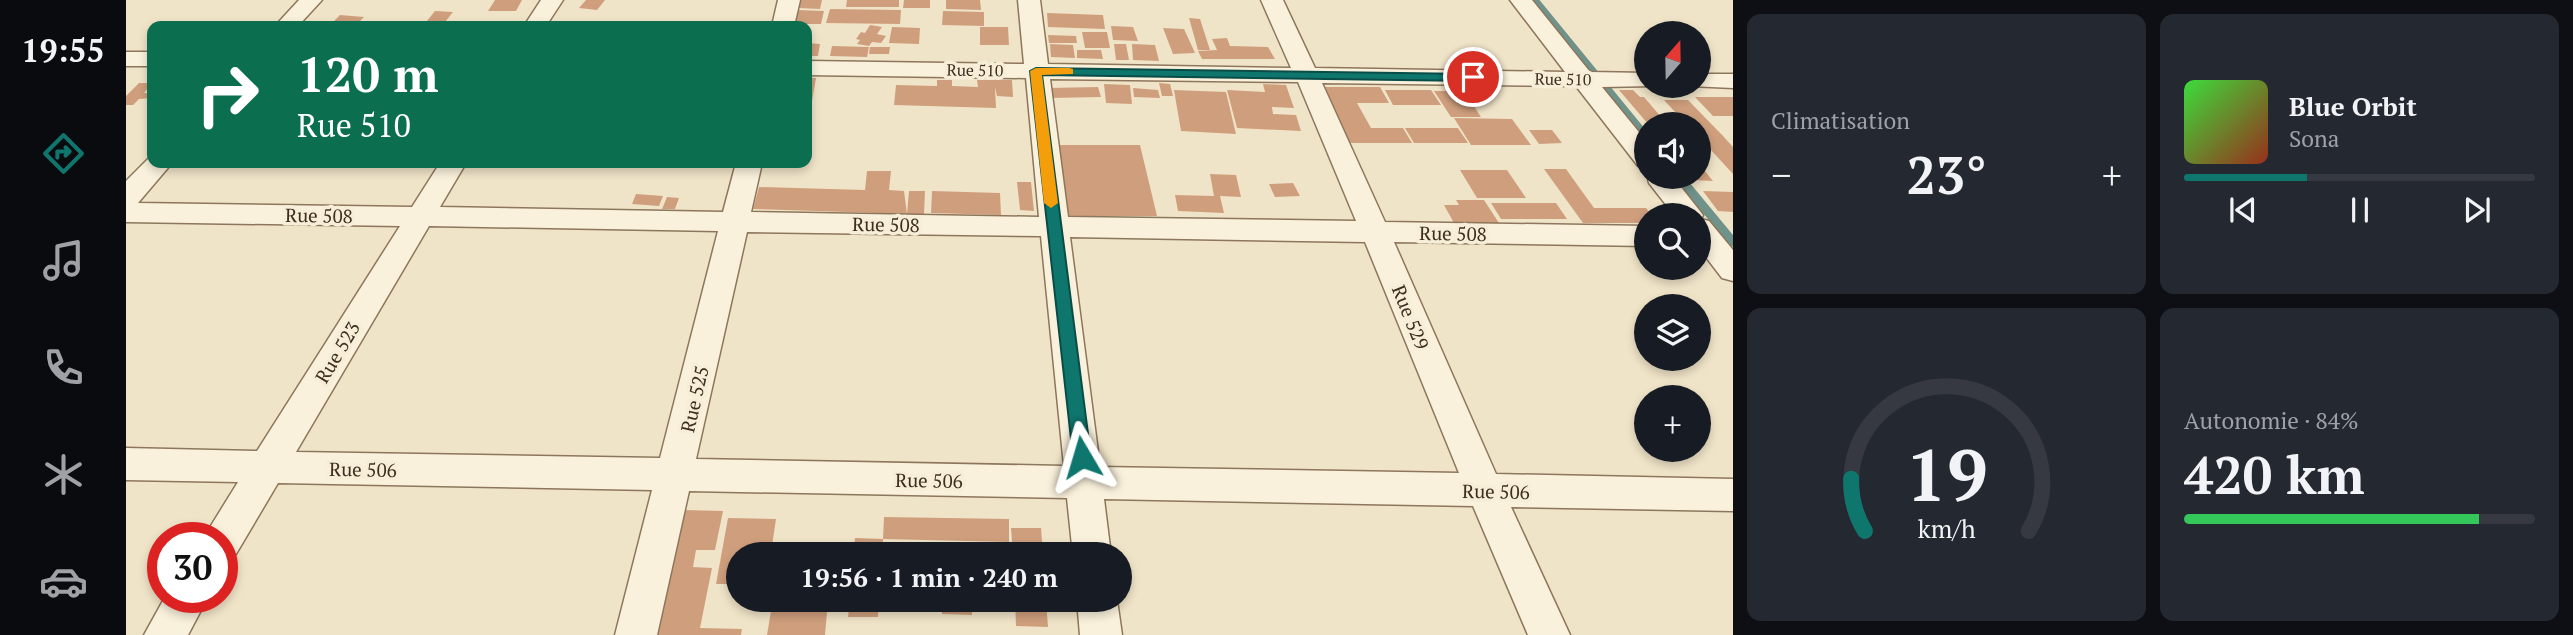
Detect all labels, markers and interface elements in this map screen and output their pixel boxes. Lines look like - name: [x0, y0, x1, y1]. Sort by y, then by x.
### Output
- north arrow: [1634, 21, 1712, 98]
- map controls: [1634, 21, 1711, 462]
- text: 19:55: [21, 29, 105, 71]
- text: 120 m: [297, 41, 439, 106]
- pin: [1443, 47, 1503, 107]
- icon: right: [182, 49, 273, 140]
- icon: arrive: [1454, 58, 1492, 96]
- street label: Rue 510: [946, 59, 1004, 81]
- street label: Rue 510: [1534, 68, 1592, 90]
- text: Blue Orbit: [2289, 89, 2417, 123]
- text: Rue 510: [297, 104, 411, 146]
- text: Climatisation: [1771, 105, 1910, 136]
- button: sound: [1634, 112, 1711, 189]
- text: Sona: [2289, 123, 2339, 154]
- icon: directions: [39, 129, 88, 178]
- text: 23°: [1906, 140, 1987, 209]
- text: −: [1771, 150, 1791, 200]
- text: +: [2102, 150, 2122, 200]
- icon: previous: [2224, 191, 2262, 229]
- icon: pause: [2341, 191, 2379, 229]
- icon: next: [2458, 191, 2496, 229]
- street label: Rue 508: [285, 202, 353, 228]
- button: search: [1634, 203, 1711, 280]
- street label: Rue 508: [852, 211, 920, 237]
- street label: Rue 508: [1419, 220, 1487, 246]
- icon: music: [39, 236, 88, 285]
- street label: Rue 529: [1387, 281, 1435, 353]
- button: layers: [1634, 294, 1711, 371]
- street label: Rue 523: [309, 317, 365, 387]
- icon: phone: [39, 343, 88, 392]
- street label: Rue 525: [674, 363, 714, 435]
- button: +: [1634, 385, 1711, 462]
- text: Autonomie · 84%: [2184, 405, 2359, 436]
- position arrow: [1045, 420, 1119, 494]
- text: 19: [1905, 425, 1988, 522]
- text: 420 km: [2184, 440, 2365, 509]
- icon: climate: [39, 450, 88, 499]
- street label: Rue 506: [329, 456, 397, 482]
- street label: Rue 506: [895, 467, 963, 493]
- street label: Rue 506: [1462, 478, 1530, 504]
- text: km/h: [1918, 511, 1976, 544]
- speed limit sign: 30: [147, 522, 238, 613]
- icon: car: [39, 557, 88, 606]
- text: 19:56 · 1 min · 240 m: [800, 560, 1058, 594]

